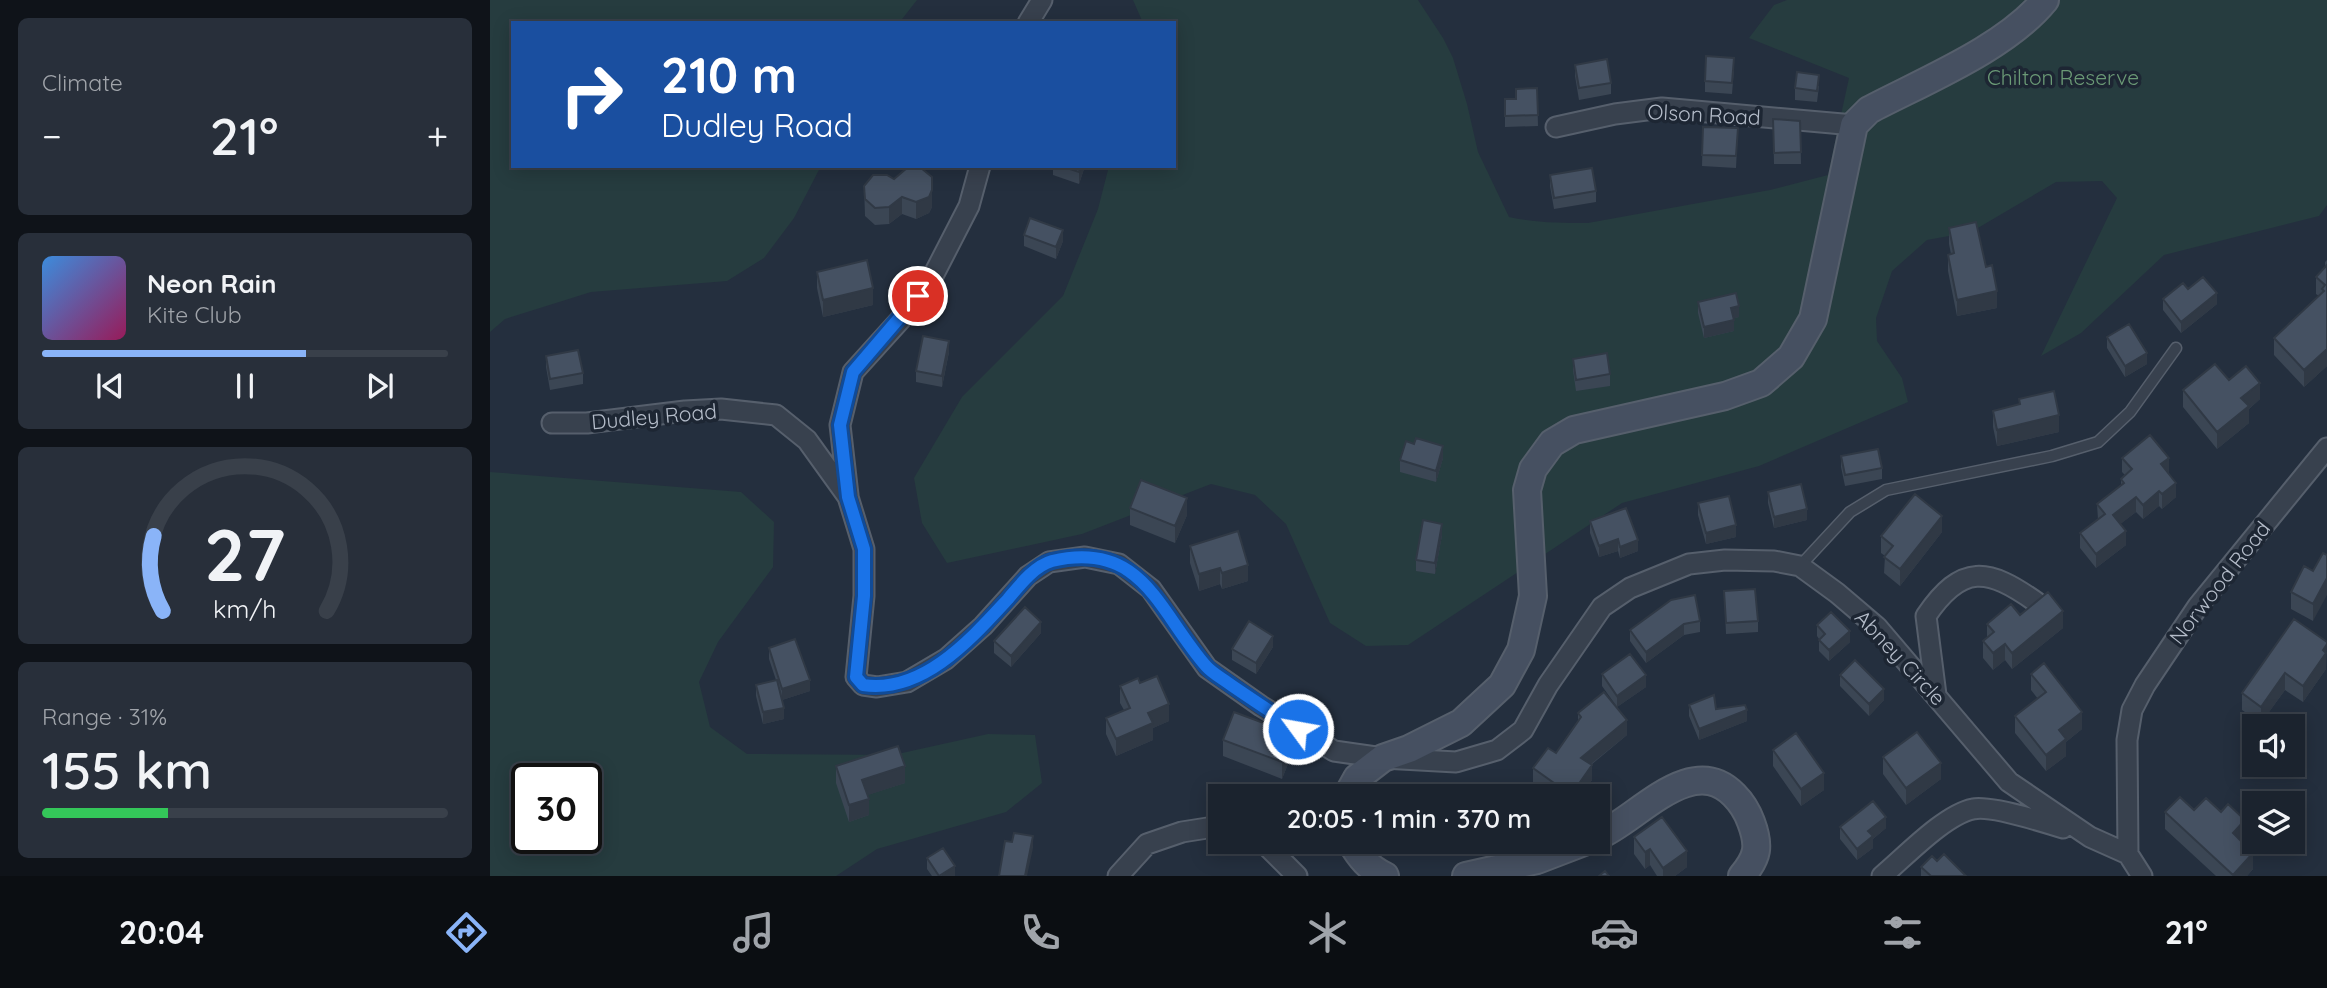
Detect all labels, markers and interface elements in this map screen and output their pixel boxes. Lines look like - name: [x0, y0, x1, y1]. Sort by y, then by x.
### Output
- text: 210 m: [661, 44, 797, 105]
- icon: right: [546, 49, 637, 140]
- park label: Chilton Reserve: [1987, 64, 2139, 90]
- text: Climate: [42, 68, 123, 97]
- street label: Olson Road: [1647, 98, 1761, 130]
- text: 21°: [210, 103, 278, 168]
- text: Dudley Road: [661, 105, 853, 145]
- text: −: [42, 112, 62, 160]
- text: +: [427, 112, 448, 160]
- pin: [888, 266, 948, 326]
- text: Neon Rain: [147, 267, 276, 300]
- icon: arrive: [899, 277, 937, 315]
- text: Kite Club: [147, 300, 242, 329]
- icon: previous: [91, 367, 129, 405]
- icon: pause: [226, 367, 264, 405]
- icon: next: [361, 367, 399, 405]
- street label: Dudley Road: [590, 398, 718, 434]
- text: 27: [204, 509, 286, 600]
- street label: Norwood Road: [2163, 516, 2275, 649]
- text: km/h: [213, 593, 277, 624]
- street label: Abney Circle: [1850, 604, 1952, 710]
- position arrow: [1261, 692, 1335, 766]
- text: Range · 31%: [42, 702, 167, 731]
- map controls: [2242, 714, 2305, 854]
- button: sound: [2242, 714, 2305, 777]
- text: 155 km: [42, 737, 212, 802]
- speed limit sign: 30: [511, 763, 602, 854]
- button: layers: [2242, 791, 2305, 854]
- text: 20:05 · 1 min · 370 m: [1287, 802, 1531, 835]
- icon: directions: [442, 908, 491, 957]
- icon: music: [729, 908, 778, 957]
- icon: phone: [1016, 908, 1065, 957]
- icon: climate: [1303, 908, 1352, 957]
- icon: car: [1590, 908, 1639, 957]
- icon: filters: [1878, 908, 1927, 957]
- text: 20:04: [119, 912, 204, 952]
- text: 21°: [2165, 912, 2208, 952]

